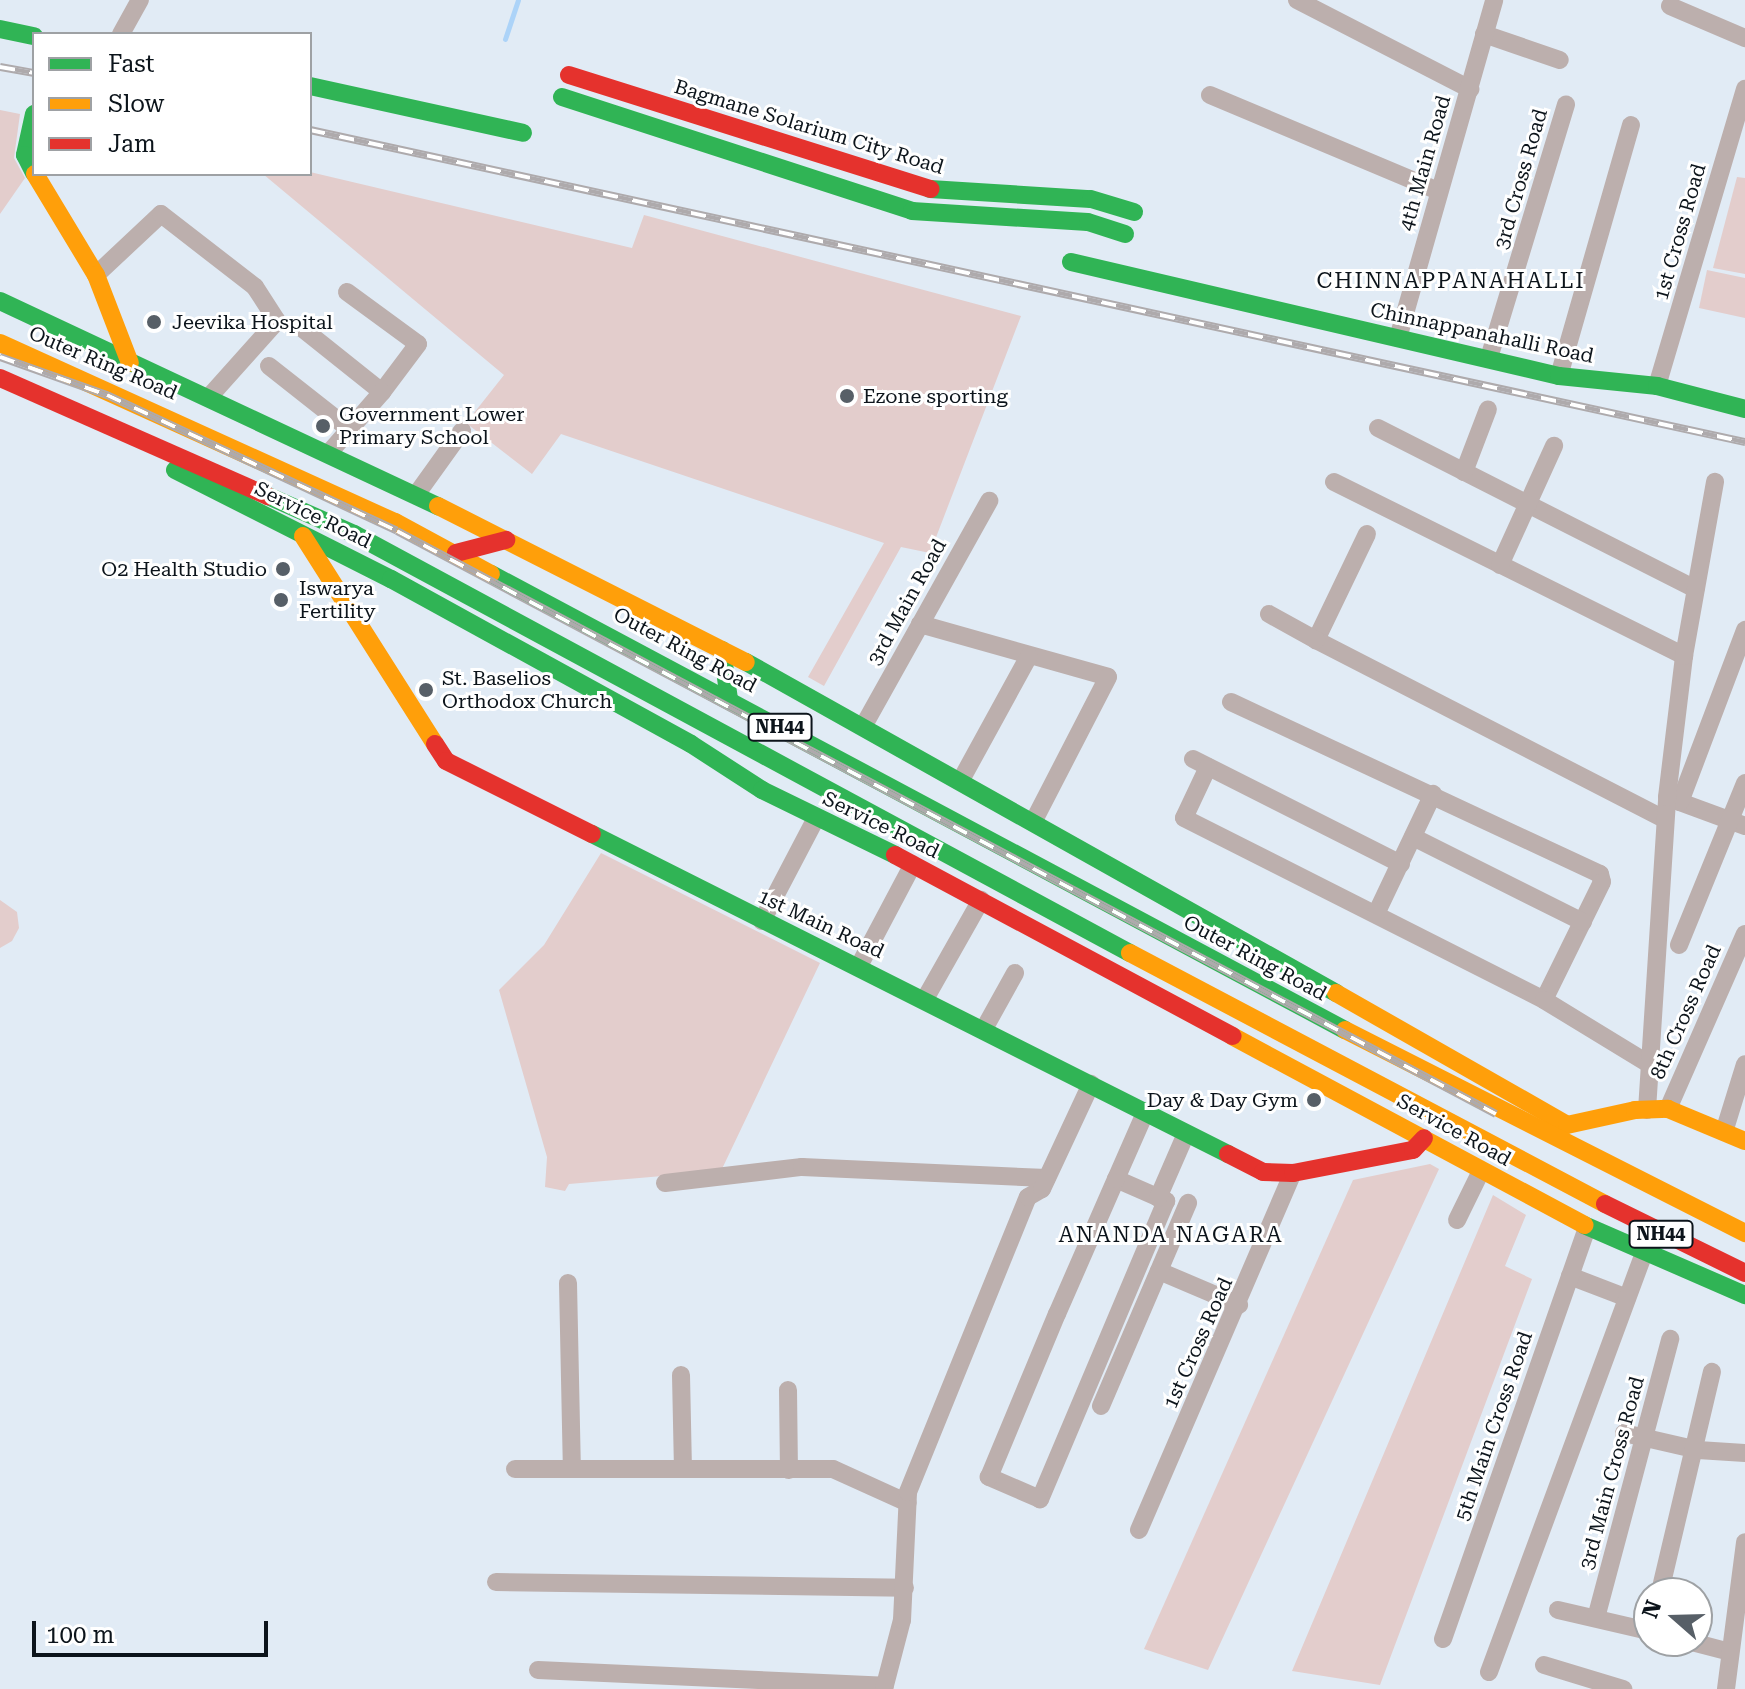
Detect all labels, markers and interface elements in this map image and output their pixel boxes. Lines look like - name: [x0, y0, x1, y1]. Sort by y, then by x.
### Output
- legend: [32, 32, 312, 176]
- text: Fast: [108, 50, 155, 78]
- street label: Bagmane Solarium City Road: [671, 75, 947, 179]
- text: Slow: [108, 90, 164, 118]
- street label: 4th Main Road: [1394, 92, 1456, 234]
- street label: 3rd Cross Road: [1489, 106, 1553, 252]
- text: Jam: [108, 130, 156, 158]
- street label: 1st Cross Road: [1649, 161, 1711, 303]
- district label: CHINNAPPANAHALLI: [1316, 268, 1586, 294]
- street label: Chinnappanahalli Road: [1368, 298, 1596, 368]
- place label: Jeevika Hospital: [172, 310, 333, 334]
- marker: Jeevika Hospital: [143, 311, 165, 333]
- street label: Outer Ring Road: [25, 321, 181, 405]
- place label: Ezone sporting: [863, 384, 1008, 408]
- marker: Ezone sporting: [838, 387, 856, 405]
- place label: Government Lower Primary School: [339, 402, 524, 449]
- marker: Government Lower Primary School: [314, 417, 332, 435]
- street label: Service Road: [251, 476, 375, 554]
- street label: 3rd Main Road: [863, 535, 951, 669]
- place label: O2 Health Studio: [101, 557, 267, 581]
- marker: O2 Health Studio: [274, 560, 292, 578]
- place label: Iswarya Fertility: [299, 576, 375, 623]
- marker: Iswarya Fertility: [270, 589, 292, 611]
- street label: Outer Ring Road: [609, 602, 761, 698]
- place label: St. Baselios Orthodox Church: [442, 666, 612, 713]
- marker: St. Baselios Orthodox Church: [417, 681, 435, 699]
- road number: NH44: [746, 713, 814, 741]
- street label: Service Road: [819, 786, 943, 864]
- street label: 1st Main Road: [754, 884, 888, 964]
- street label: Outer Ring Road: [1179, 910, 1331, 1006]
- street label: 8th Cross Road: [1646, 941, 1726, 1083]
- place label: Day & Day Gym: [1147, 1088, 1298, 1112]
- street label: Service Road: [1393, 1089, 1515, 1171]
- marker: Day & Day Gym: [1305, 1091, 1323, 1109]
- road number: NH44: [1627, 1220, 1695, 1248]
- district label: ANANDA NAGARA: [1058, 1222, 1284, 1248]
- street label: 1st Cross Road: [1158, 1274, 1238, 1412]
- street label: 5th Main Cross Road: [1450, 1328, 1538, 1524]
- street label: 3rd Main Cross Road: [1575, 1374, 1649, 1572]
- north arrow: [1633, 1577, 1713, 1657]
- text: N: [1637, 1597, 1666, 1622]
- scale bar: [36, 1605, 272, 1655]
- text: 100 m: [46, 1621, 114, 1649]

